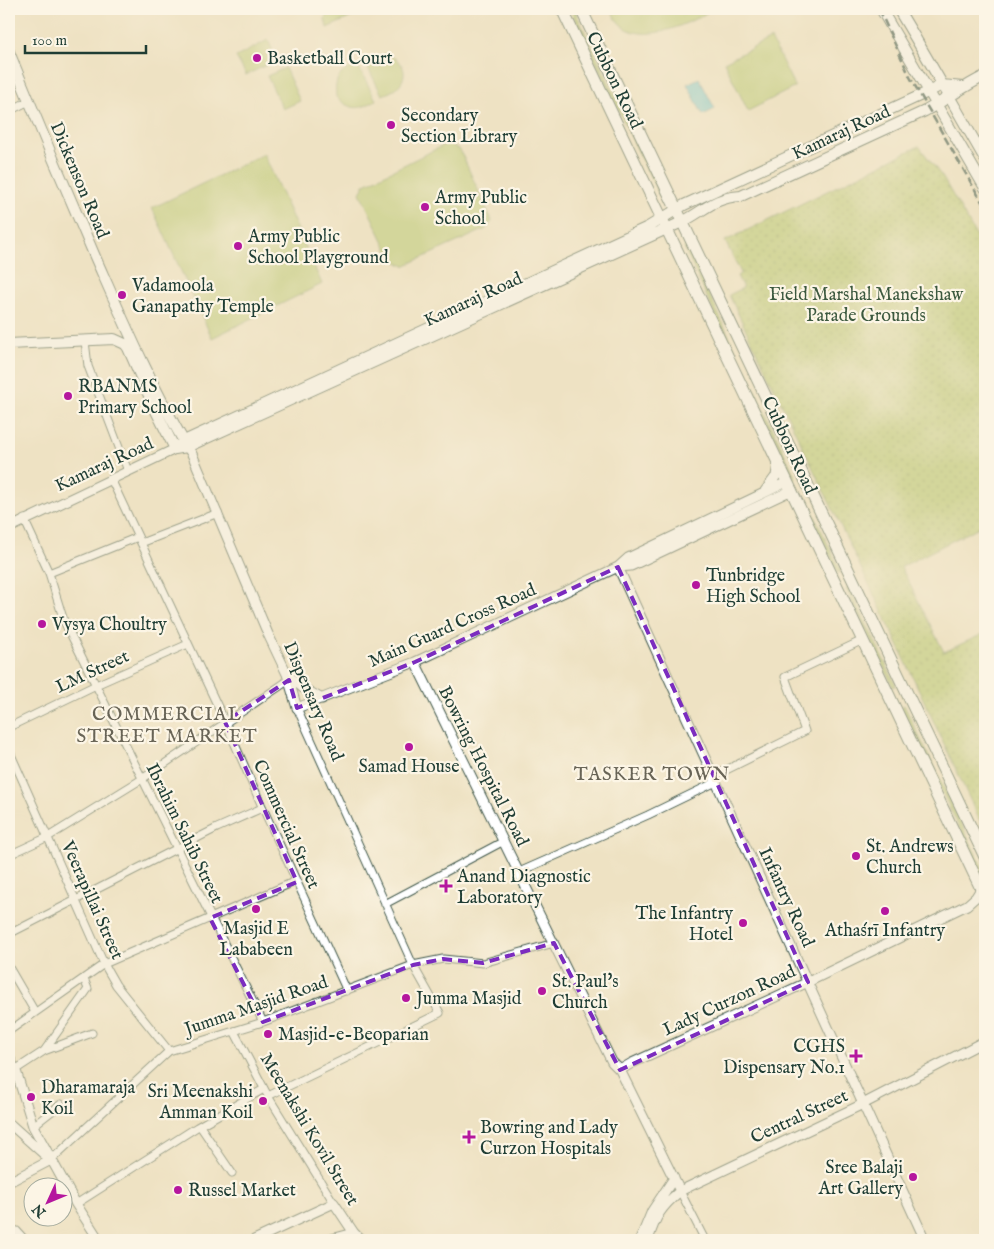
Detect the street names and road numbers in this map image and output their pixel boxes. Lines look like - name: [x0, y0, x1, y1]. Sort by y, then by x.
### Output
- street label: Cubbon Road: [580, 28, 647, 133]
- street label: Kamaraj Road: [789, 100, 895, 166]
- street label: Dickenson Road: [44, 119, 114, 243]
- street label: Kamaraj Road: [421, 267, 527, 333]
- street label: Cubbon Road: [756, 393, 821, 499]
- street label: Kamaraj Road: [52, 432, 158, 498]
- street label: Main Guard Cross Road: [365, 579, 540, 674]
- street label: Dispensary Road: [277, 638, 348, 765]
- street label: LM Street: [52, 645, 133, 699]
- street label: Bowring Hospital Road: [432, 683, 533, 851]
- street label: Commercial Street: [247, 756, 324, 893]
- street label: Ibrahim Sahib Street: [140, 760, 228, 908]
- street label: Veerapillai Street: [55, 837, 128, 963]
- street label: Infantry Road: [753, 844, 819, 952]
- street label: Lady Curzon Road: [660, 960, 800, 1042]
- street label: Jumma Masjid Road: [180, 971, 332, 1042]
- street label: Meenakshi Kovil Street: [254, 1049, 363, 1210]
- street label: Central Street: [747, 1085, 852, 1150]

